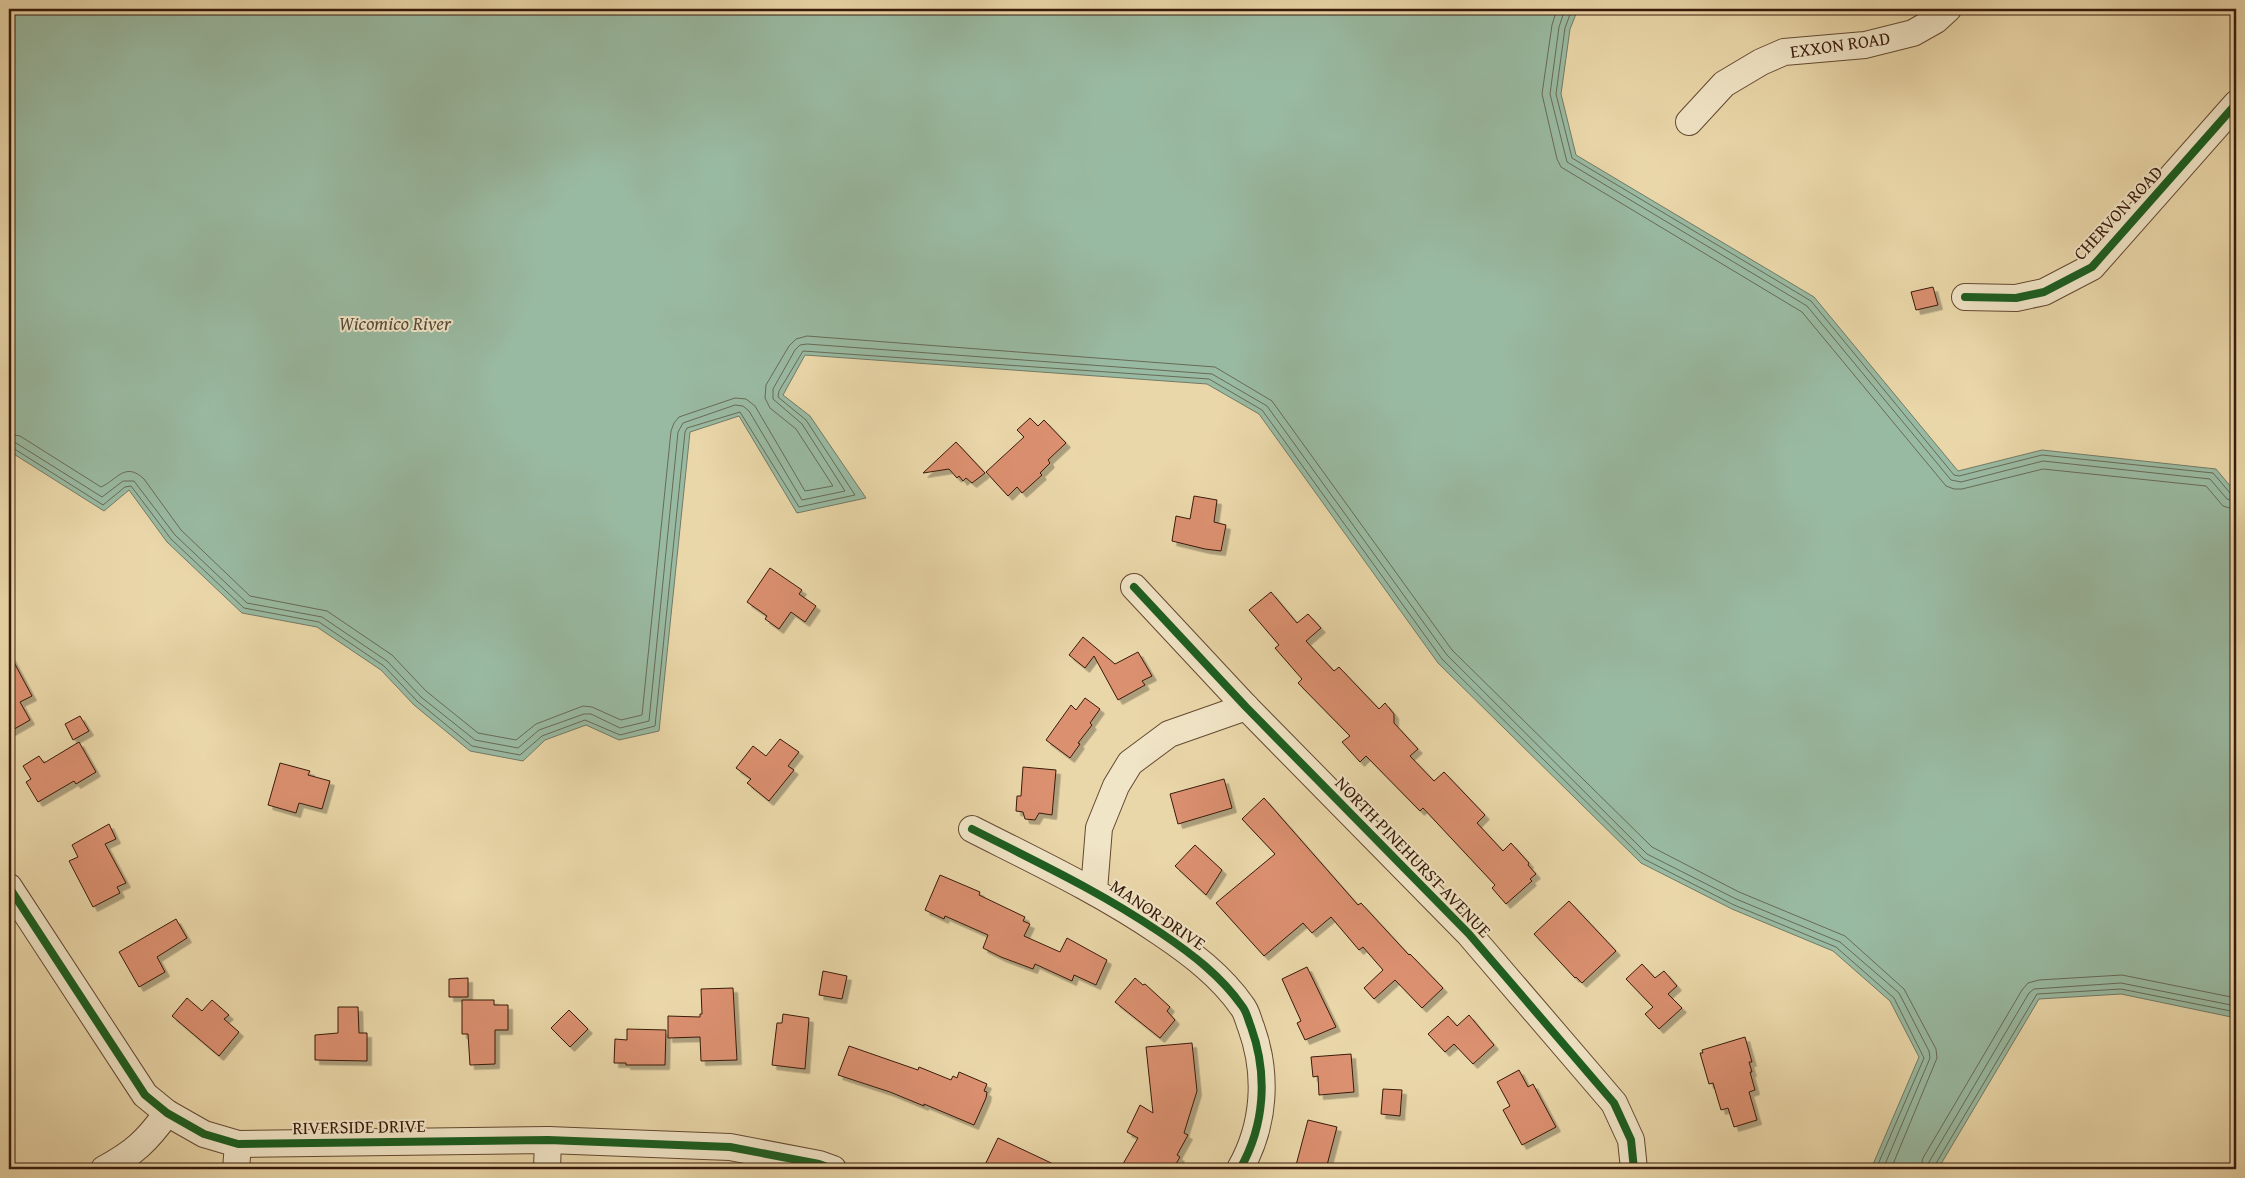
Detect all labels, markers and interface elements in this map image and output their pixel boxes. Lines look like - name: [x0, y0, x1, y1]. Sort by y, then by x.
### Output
- street label: EXXON ROAD: [1788, 24, 1892, 65]
- street label: CHERVON ROAD: [2067, 159, 2169, 266]
- water label: Wicomico River: [339, 309, 452, 337]
- street label: NORTH PINEHURST AVENUE: [1329, 770, 1498, 943]
- street label: MANOR DRIVE: [1105, 873, 1212, 957]
- street label: RIVERSIDE DRIVE: [292, 1112, 426, 1141]

